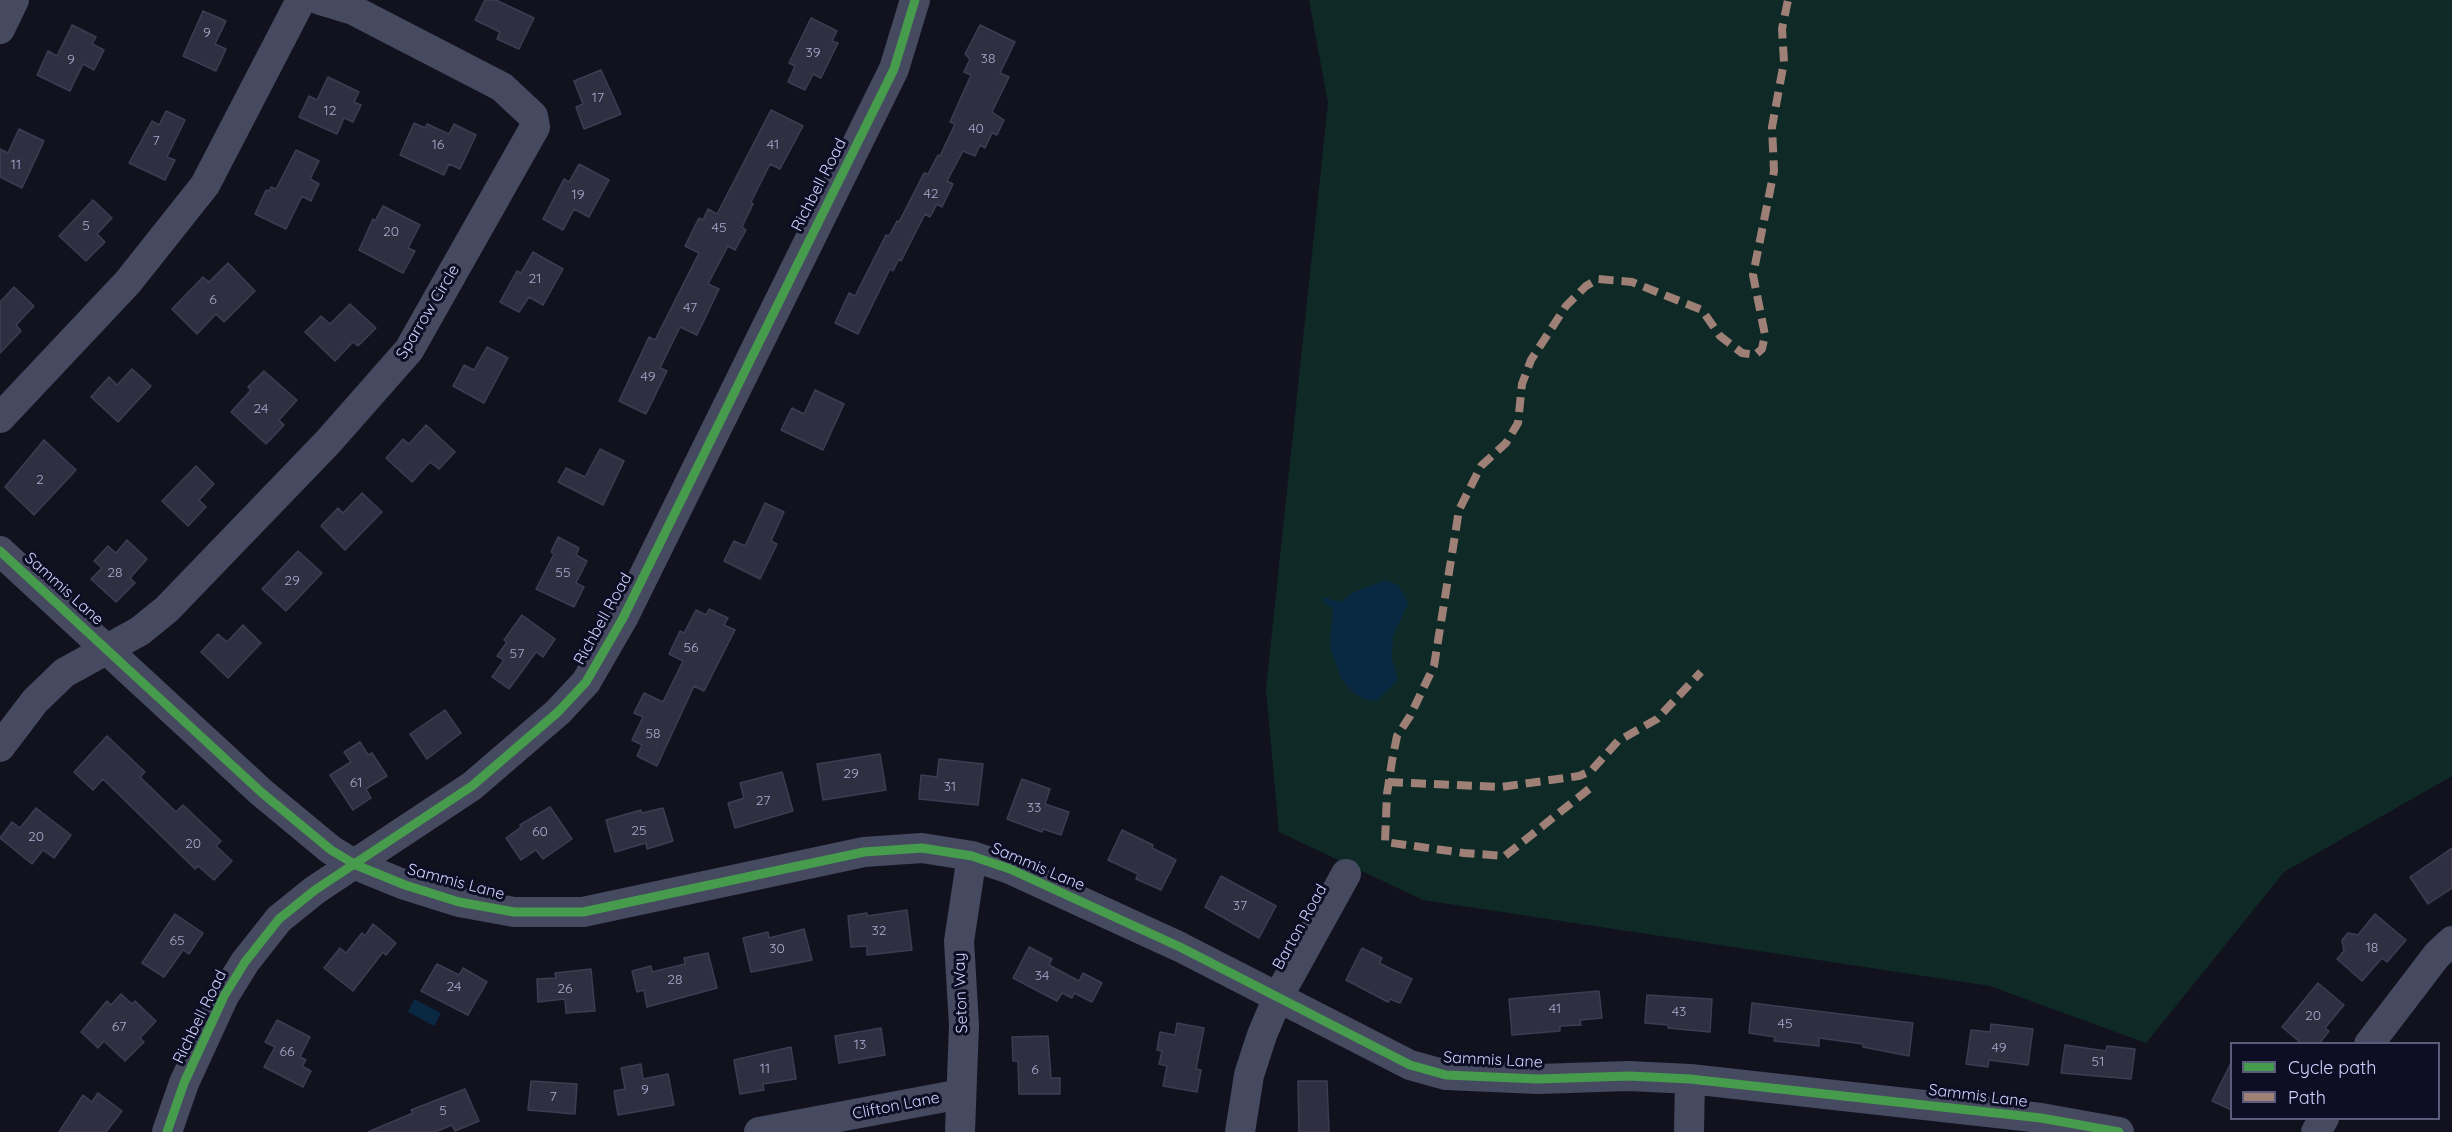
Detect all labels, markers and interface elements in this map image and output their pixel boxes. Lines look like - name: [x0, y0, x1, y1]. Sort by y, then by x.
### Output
- house number: 9: [203, 25, 211, 41]
- house number: 39: [805, 45, 821, 61]
- house number: 38: [981, 51, 995, 67]
- house number: 9: [67, 52, 75, 68]
- house number: 17: [592, 90, 604, 106]
- house number: 12: [324, 103, 336, 119]
- house number: 40: [968, 121, 984, 137]
- house number: 7: [152, 133, 160, 149]
- street label: Richbell Road: [787, 135, 851, 235]
- house number: 16: [432, 137, 444, 153]
- house number: 41: [767, 137, 779, 153]
- house number: 11: [11, 157, 21, 173]
- house number: 42: [923, 186, 939, 202]
- house number: 19: [572, 187, 584, 203]
- house number: 5: [82, 218, 90, 234]
- house number: 45: [711, 220, 727, 236]
- house number: 20: [383, 224, 399, 240]
- street label: Sparrow Circle: [392, 261, 464, 363]
- house number: 21: [529, 271, 541, 287]
- house number: 6: [209, 292, 217, 308]
- house number: 47: [683, 300, 697, 316]
- house number: 49: [641, 369, 655, 385]
- house number: 24: [254, 401, 268, 417]
- house number: 2: [36, 472, 44, 488]
- street label: Sammis Lane: [21, 549, 107, 629]
- house number: 28: [107, 565, 123, 581]
- house number: 55: [555, 565, 571, 581]
- street label: Richbell Road: [570, 570, 636, 668]
- house number: 29: [284, 573, 300, 589]
- house number: 56: [683, 640, 699, 656]
- house number: 57: [510, 646, 524, 662]
- house number: 58: [645, 726, 661, 742]
- house number: 29: [843, 766, 859, 782]
- house number: 61: [350, 775, 362, 791]
- house number: 31: [944, 779, 956, 795]
- house number: 27: [756, 793, 770, 809]
- house number: 33: [1027, 800, 1041, 816]
- house number: 25: [631, 823, 647, 839]
- house number: 60: [532, 824, 548, 840]
- house number: 20: [28, 829, 44, 845]
- house number: 20: [185, 836, 201, 852]
- street label: Sammis Lane: [988, 839, 1088, 895]
- street label: Sammis Lane: [405, 860, 507, 904]
- street label: Barton Road: [1269, 881, 1331, 973]
- house number: 37: [1233, 898, 1247, 914]
- house number: 32: [871, 923, 887, 939]
- house number: 65: [169, 933, 185, 949]
- house number: 18: [2366, 940, 2378, 956]
- house number: 30: [769, 941, 785, 957]
- street label: Seton Way: [950, 952, 972, 1034]
- street label: Richbell Road: [169, 967, 231, 1067]
- house number: 34: [1035, 968, 1049, 984]
- house number: 28: [667, 972, 683, 988]
- house number: 24: [447, 979, 461, 995]
- house number: 26: [557, 981, 573, 997]
- house number: 41: [1549, 1001, 1561, 1017]
- house number: 43: [1672, 1004, 1686, 1020]
- house number: 20: [2305, 1008, 2321, 1024]
- house number: 45: [1777, 1016, 1793, 1032]
- house number: 67: [112, 1019, 126, 1035]
- house number: 13: [854, 1037, 866, 1053]
- house number: 49: [1992, 1040, 2006, 1056]
- legend: [2230, 1042, 2440, 1120]
- house number: 66: [279, 1044, 295, 1060]
- street label: Sammis Lane: [1443, 1048, 1543, 1072]
- house number: 51: [2092, 1054, 2104, 1070]
- text: Cycle path: [2288, 1056, 2376, 1079]
- house number: 11: [760, 1061, 770, 1077]
- house number: 6: [1031, 1062, 1039, 1078]
- street label: Sammis Lane: [1927, 1080, 2029, 1112]
- house number: 9: [641, 1082, 649, 1098]
- text: Path: [2288, 1086, 2326, 1109]
- street label: Clifton Lane: [851, 1088, 941, 1124]
- house number: 7: [549, 1089, 557, 1105]
- house number: 5: [439, 1103, 447, 1119]

